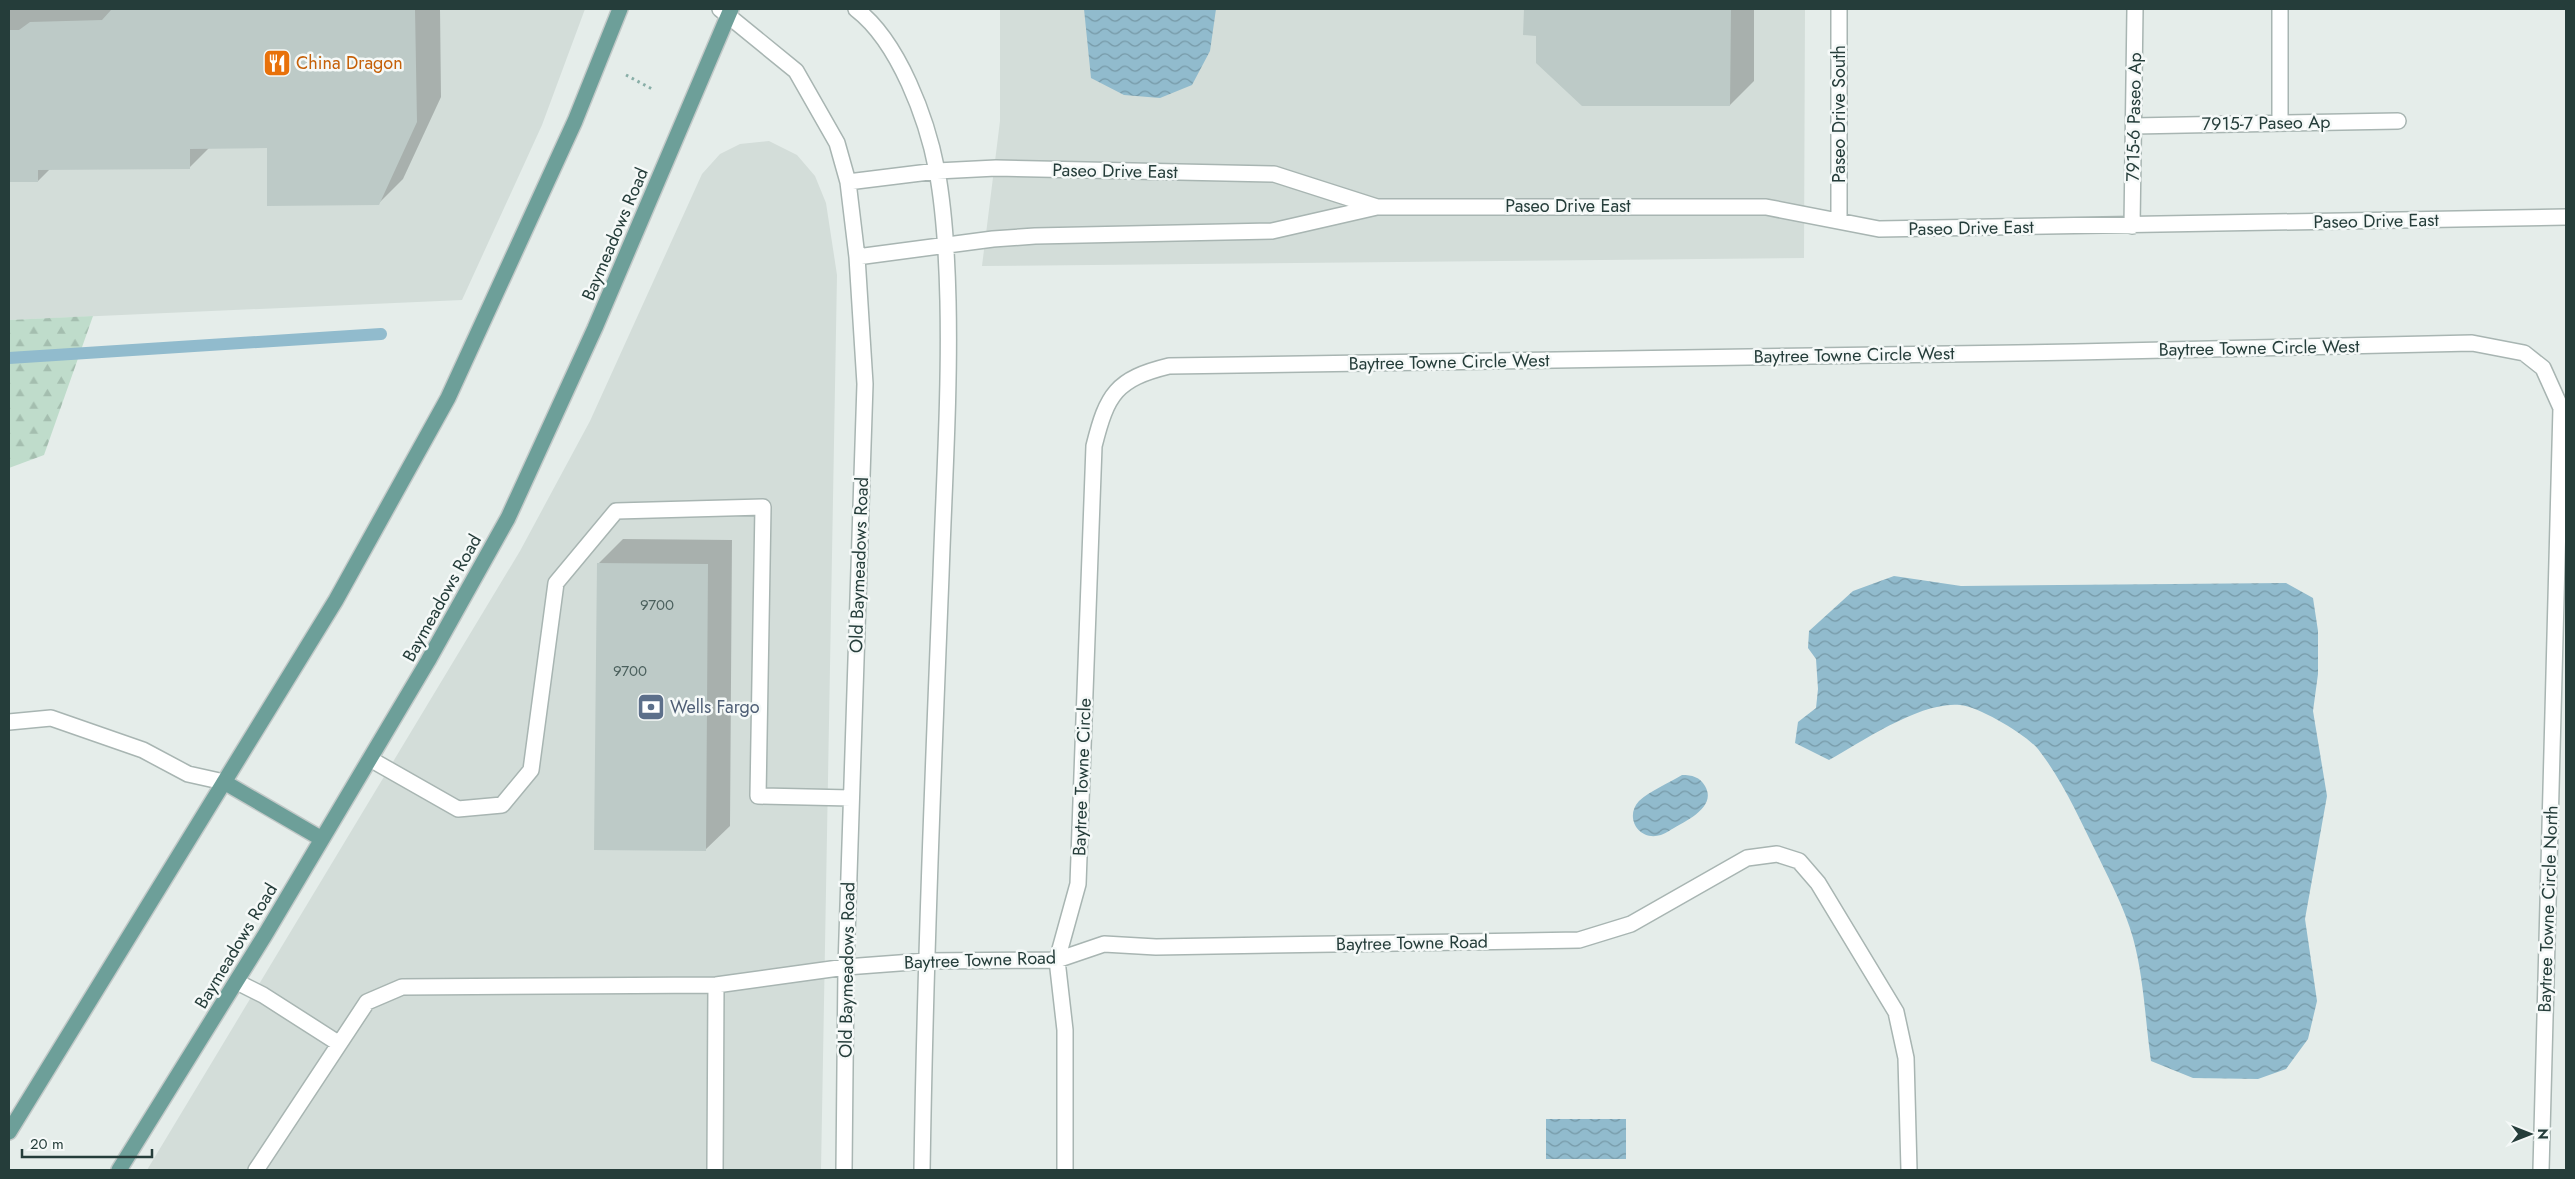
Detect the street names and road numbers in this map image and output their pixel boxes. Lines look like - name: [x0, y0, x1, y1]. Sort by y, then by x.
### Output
- street label: Paseo Drive South: [1826, 45, 1852, 183]
- street label: 7915-6 Paseo Ap: [2120, 52, 2148, 182]
- street label: 7915-7 Paseo Ap: [2201, 109, 2331, 137]
- street label: Paseo Drive East: [1052, 157, 1179, 185]
- street label: Baymeadows Road: [575, 164, 655, 304]
- street label: Paseo Drive East: [1505, 193, 1631, 219]
- street label: Paseo Drive East: [2313, 207, 2440, 235]
- street label: Paseo Drive East: [1908, 214, 2035, 242]
- street label: Baytree Towne Circle West: [2158, 333, 2360, 363]
- street label: Baytree Towne Circle West: [1753, 340, 1955, 370]
- street label: Baytree Towne Circle West: [1348, 347, 1550, 377]
- street label: Old Baymeadows Road: [843, 477, 875, 653]
- street label: Baymeadows Road: [396, 530, 488, 666]
- street label: Baytree Towne Circle: [1066, 698, 1098, 856]
- street label: Baytree Towne Circle North: [2531, 805, 2565, 1013]
- street label: Baymeadows Road: [188, 878, 284, 1014]
- street label: Old Baymeadows Road: [832, 882, 862, 1058]
- street label: Baytree Towne Road: [1336, 929, 1488, 957]
- street label: Baytree Towne Road: [904, 944, 1056, 976]

